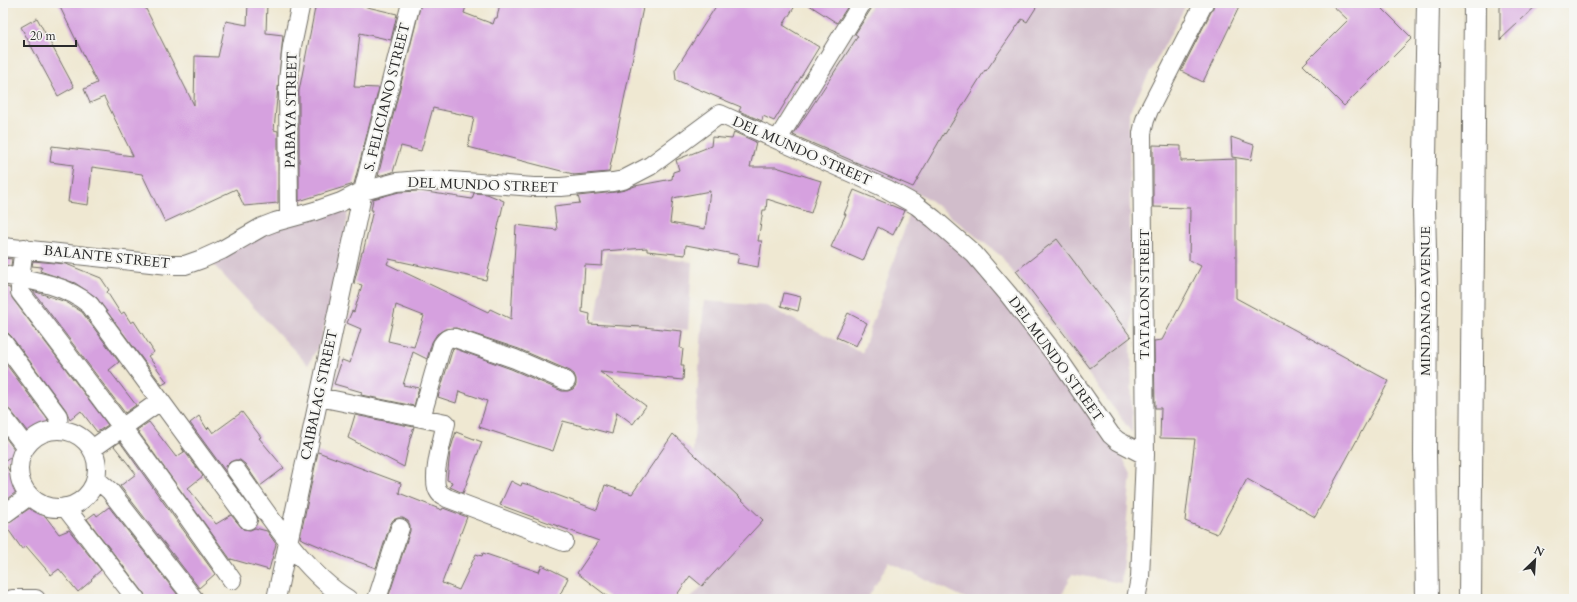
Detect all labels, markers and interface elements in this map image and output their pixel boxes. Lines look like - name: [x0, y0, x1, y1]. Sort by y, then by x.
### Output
- street label: S. FELICIANO STREET: [359, 21, 415, 173]
- scale bar: [24, 22, 76, 48]
- text: 20 m: [30, 28, 57, 44]
- street label: PABAYA STREET: [280, 52, 302, 168]
- street label: DEL MUNDO STREET: [729, 112, 875, 190]
- street label: DEL MUNDO STREET: [407, 173, 559, 197]
- street label: MINDANAO AVENUE: [1416, 226, 1435, 376]
- street label: TATALON STREET: [1135, 228, 1154, 360]
- street label: BALANTE STREET: [43, 241, 171, 273]
- street label: DEL MUNDO STREET: [1004, 293, 1108, 425]
- street label: CAIBALAG STREET: [296, 328, 342, 462]
- north arrow: [1515, 540, 1555, 580]
- text: N: [1532, 543, 1547, 560]

